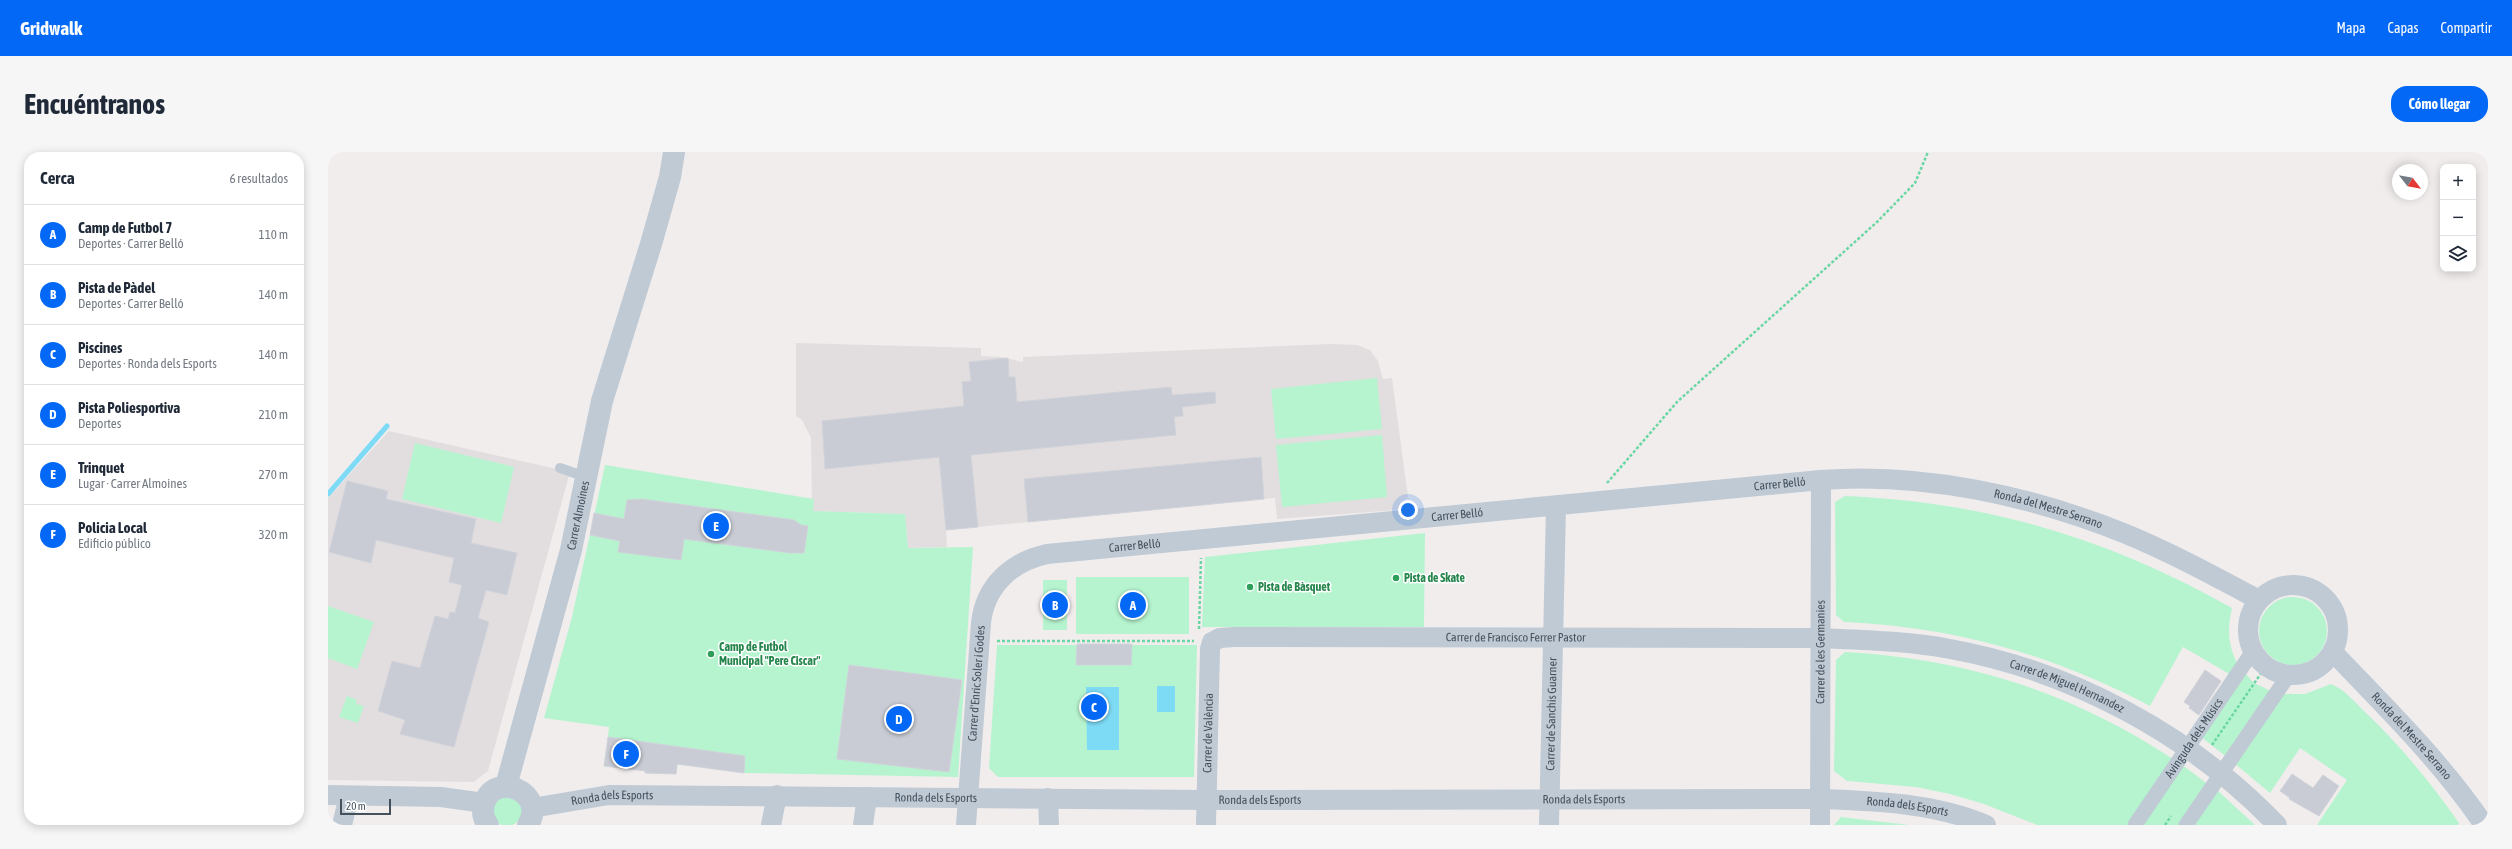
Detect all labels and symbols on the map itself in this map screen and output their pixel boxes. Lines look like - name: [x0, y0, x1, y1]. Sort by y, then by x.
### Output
- north arrow: [2392, 164, 2428, 200]
- street label: Carrer Belló: [1753, 474, 1807, 493]
- street label: Carrer Almoines: [564, 480, 592, 551]
- street label: Ronda del Mestre Serrano: [1993, 486, 2105, 532]
- your location: [1398, 500, 1418, 520]
- street label: Carrer Belló: [1431, 505, 1484, 524]
- pin: E: [703, 511, 729, 541]
- street label: Carrer Belló: [1108, 536, 1161, 555]
- place label: Pista de Skate: [1404, 571, 1465, 585]
- marker: Pista de Skate: [1391, 573, 1401, 583]
- place label: Pista de Bàsquet: [1258, 580, 1331, 594]
- marker: Pista de Bàsquet: [1245, 582, 1255, 592]
- pin: B: [1042, 590, 1068, 620]
- pin: A: [1120, 590, 1146, 620]
- street label: Carrer de les Germanies: [1813, 600, 1828, 704]
- street label: Carrer d'Enric Soler i Godes: [965, 625, 988, 742]
- street label: Carrer de Francisco Ferrer Pastor: [1446, 630, 1586, 645]
- place label: Camp de Futbol Municipal "Pere Ciscar": [719, 640, 820, 668]
- marker: Camp de Futbol Municipal "Pere Ciscar": [706, 649, 716, 659]
- street label: Carrer de Sanchis Guarner: [1543, 657, 1560, 771]
- street label: Carrer de Miguel Hernandez: [2008, 657, 2127, 716]
- street label: Ronda del Mestre Serrano: [2369, 690, 2455, 783]
- pin: C: [1081, 692, 1107, 722]
- street label: Carrer de València: [1200, 693, 1216, 773]
- street label: Avinguda dels Músics: [2162, 696, 2226, 781]
- pin: D: [886, 704, 912, 734]
- pin: F: [613, 739, 639, 769]
- street label: Ronda dels Esports: [570, 788, 653, 808]
- street label: Ronda dels Esports: [895, 790, 977, 805]
- street label: Ronda dels Esports: [1543, 792, 1625, 806]
- street label: Ronda dels Esports: [1219, 793, 1301, 807]
- street label: Ronda dels Esports: [1866, 794, 1950, 819]
- scale bar: [340, 797, 391, 816]

